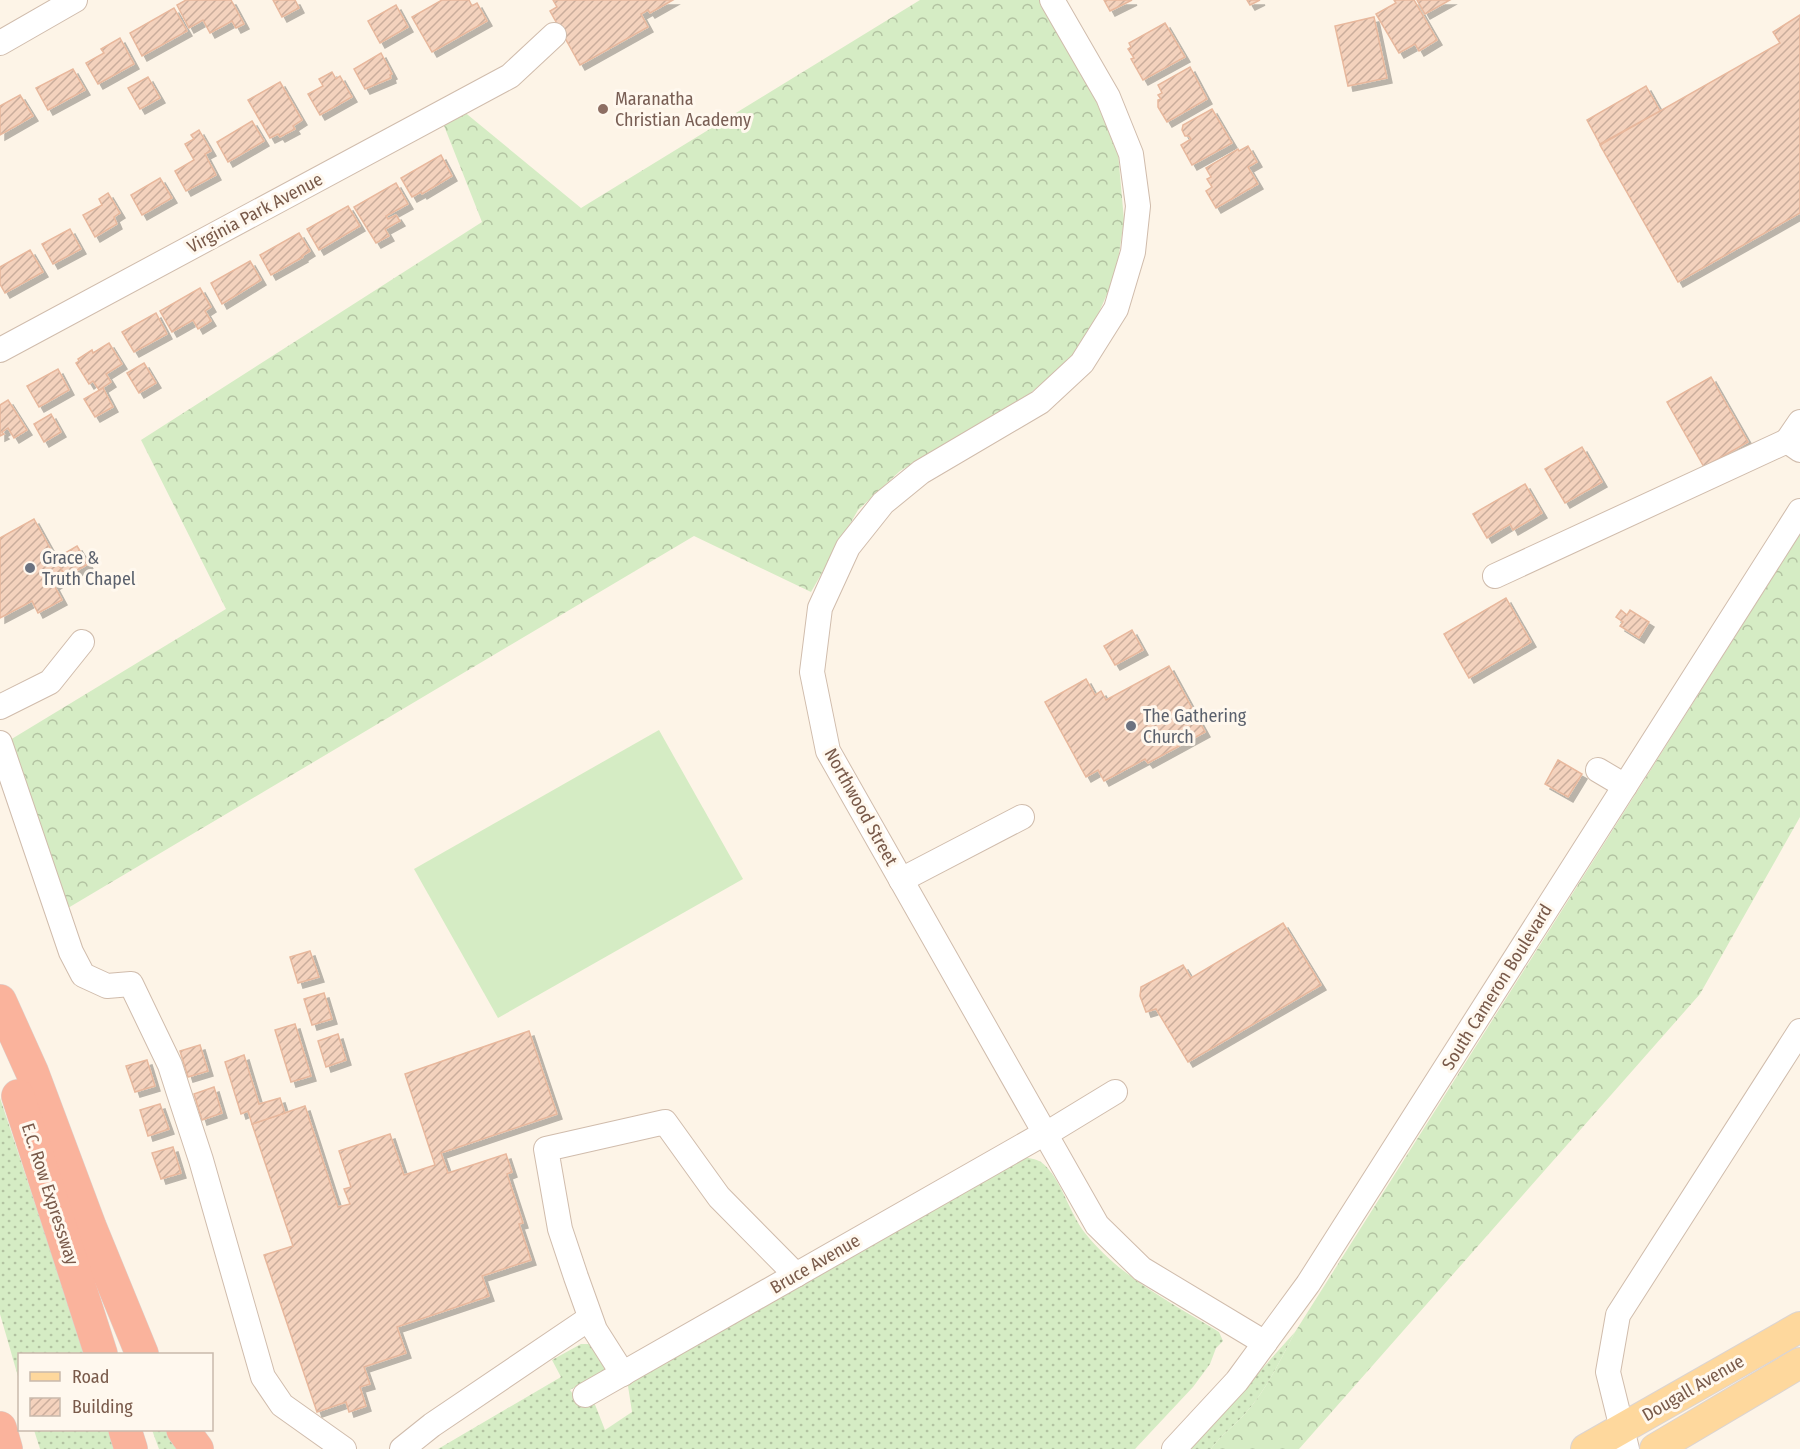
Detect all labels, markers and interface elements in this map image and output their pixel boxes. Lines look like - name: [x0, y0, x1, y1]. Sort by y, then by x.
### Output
- place label: Maranatha Christian Academy: [615, 88, 751, 131]
- marker: Maranatha Christian Academy: [596, 102, 610, 116]
- street label: Virginia Park Avenue: [184, 168, 327, 258]
- place label: Grace & Truth Chapel: [42, 547, 136, 590]
- marker: Grace & Truth Chapel: [23, 561, 37, 575]
- place label: The Gathering Church: [1143, 705, 1247, 748]
- marker: The Gathering Church: [1124, 719, 1138, 733]
- street label: Northwood Street: [820, 744, 902, 870]
- street label: South Cameron Boulevard: [1437, 900, 1557, 1074]
- street label: E.C. Row Expressway: [17, 1120, 83, 1268]
- street label: Bruce Avenue: [766, 1229, 864, 1299]
- street label: Dougall Avenue: [1638, 1350, 1748, 1426]
- legend: [18, 1353, 213, 1431]
- text: Road: [72, 1366, 109, 1388]
- text: Building: [72, 1396, 133, 1418]

